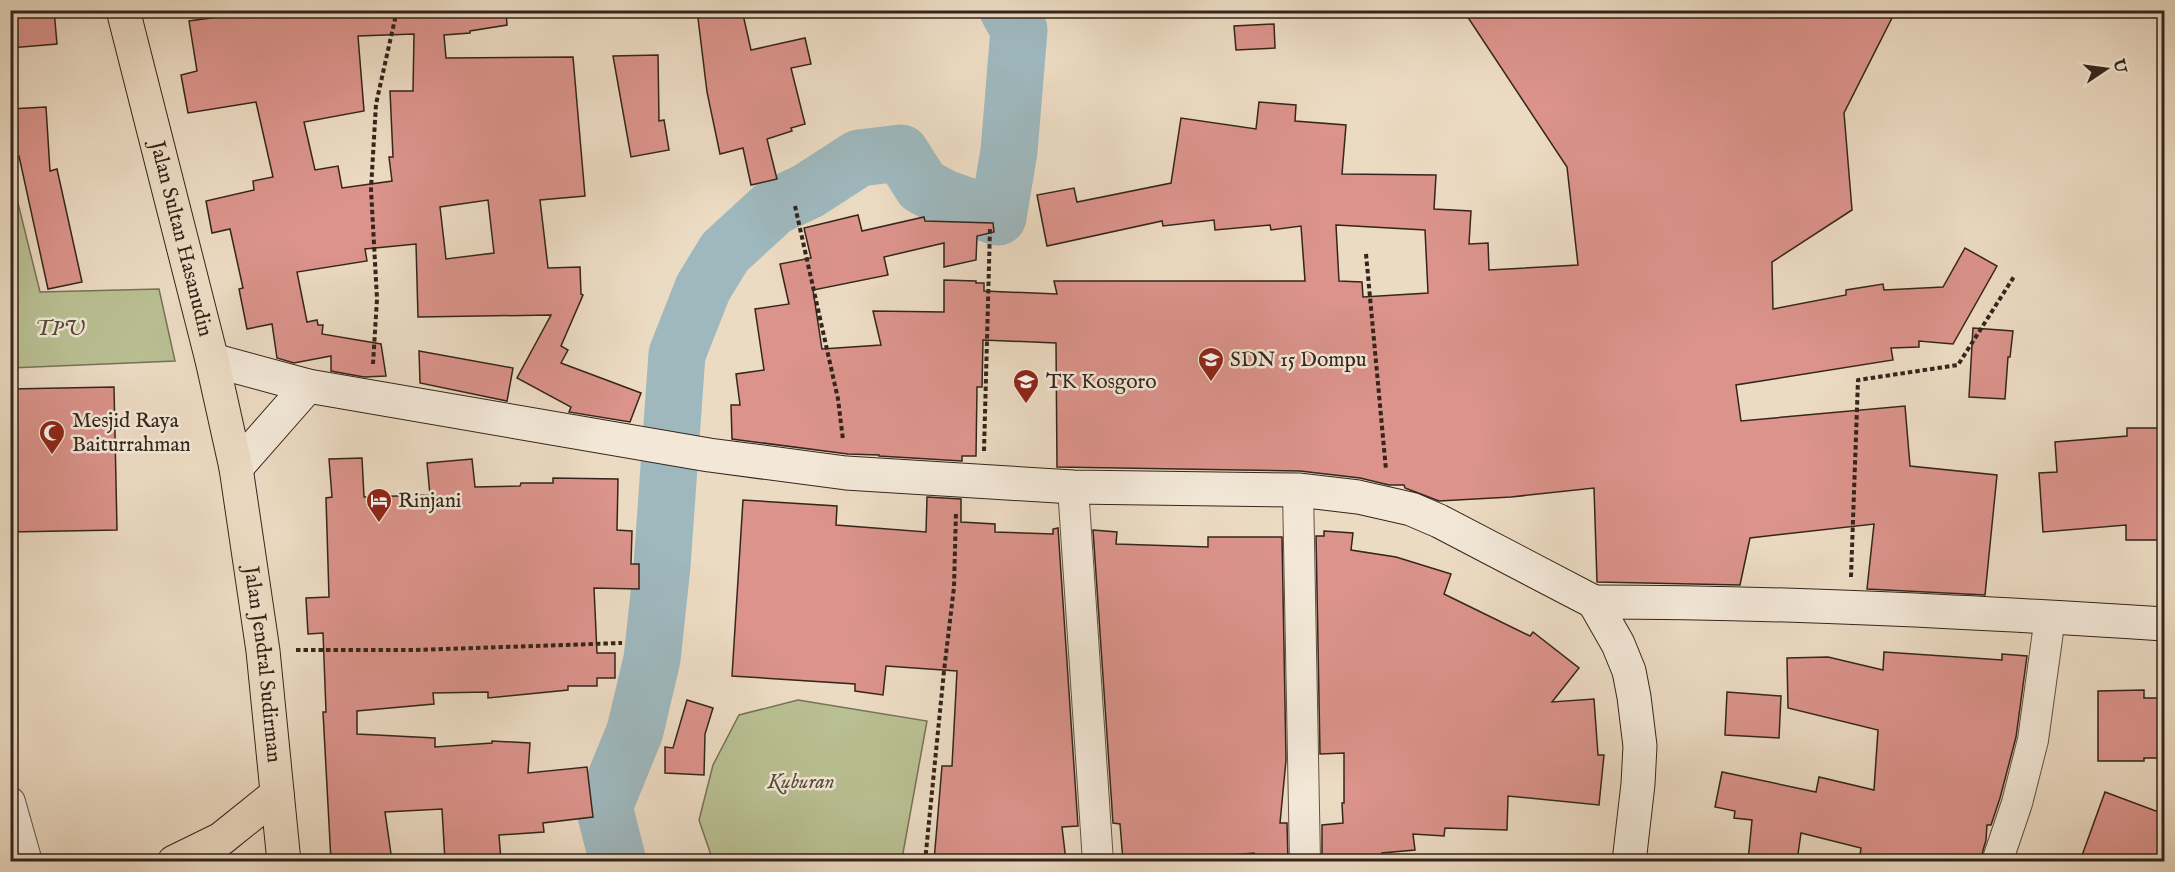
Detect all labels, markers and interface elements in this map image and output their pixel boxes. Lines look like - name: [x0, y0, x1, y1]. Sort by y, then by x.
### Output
- north arrow: [2076, 39, 2136, 99]
- text: U: [2107, 56, 2130, 75]
- street label: Jalan Sultan Hasanudin: [143, 136, 219, 339]
- park label: TPU: [35, 316, 85, 343]
- school or university icon: SDN 15 Dompu: [1196, 345, 1226, 383]
- place label: SDN 15 Dompu: [1230, 347, 1367, 374]
- school or university icon: TK Kosgoro: [1011, 367, 1041, 405]
- place label: TK Kosgoro: [1046, 369, 1156, 396]
- place label: Mesjid Raya Baiturrahman: [72, 408, 191, 459]
- mosque icon: Mesjid Raya Baiturrahman: [37, 418, 67, 456]
- hotel icon: Rinjani: [364, 486, 394, 524]
- place label: Rinjani: [398, 488, 461, 515]
- street label: Jalan Jendral Sudirman: [237, 562, 288, 764]
- park label: Kuburan: [766, 769, 835, 796]

